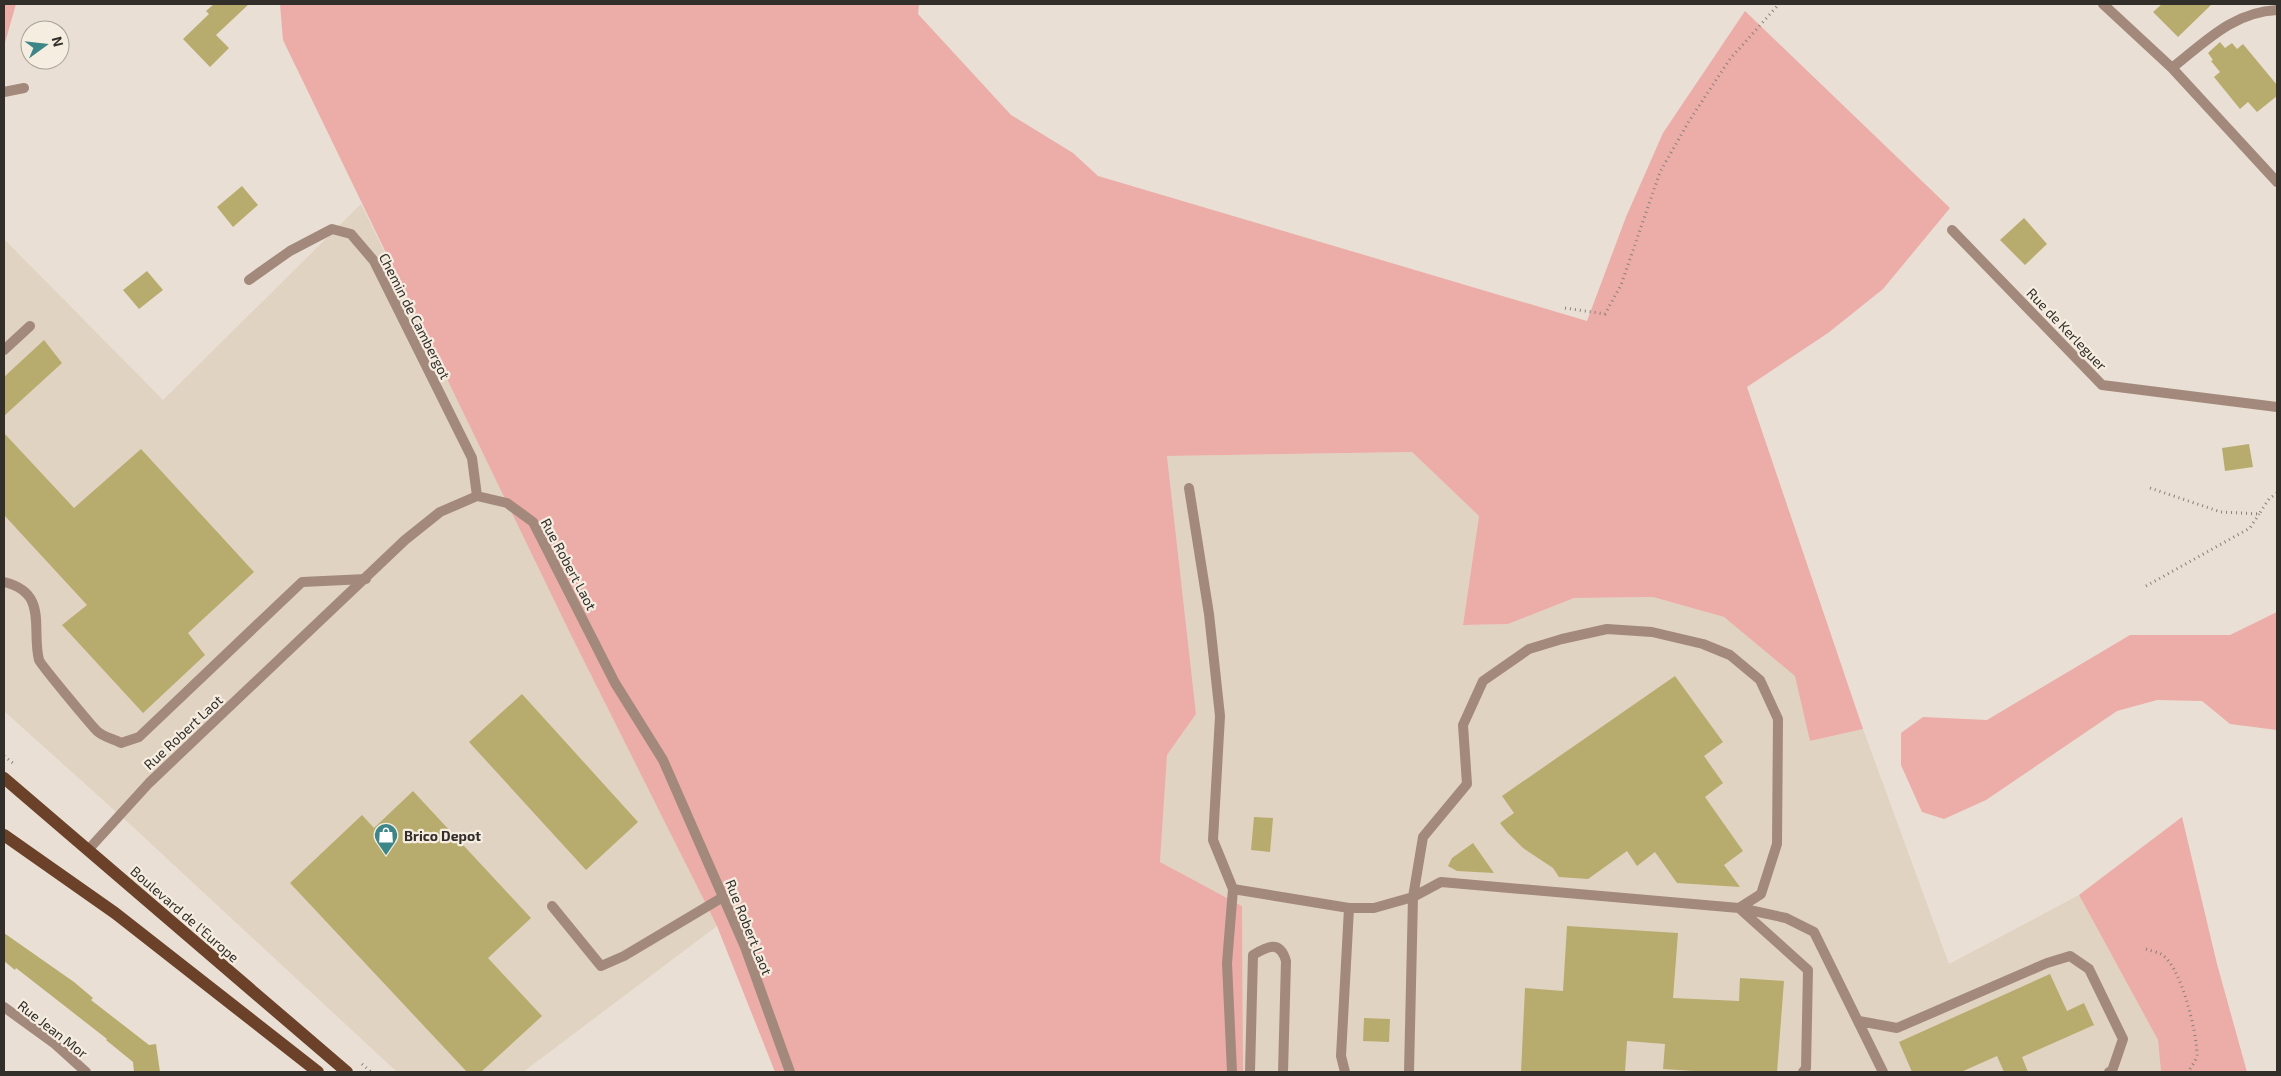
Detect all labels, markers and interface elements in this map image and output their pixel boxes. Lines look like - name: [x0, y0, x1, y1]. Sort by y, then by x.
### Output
- north arrow: [20, 20, 70, 70]
- text: N: [49, 34, 68, 49]
- street label: Chemin de Cambergot: [376, 250, 454, 382]
- street label: Rue de Kerleguer: [2023, 284, 2111, 374]
- street label: Rue Robert Laot: [538, 515, 600, 613]
- street label: Rue Robert Laot: [140, 691, 226, 773]
- shop icon: Brico Depot: [373, 822, 399, 856]
- place label: Brico Depot: [404, 827, 481, 844]
- street label: Boulevard de l'Europe: [127, 862, 243, 966]
- street label: Rue Robert Laot: [722, 877, 776, 977]
- street label: Rue Jean Mor: [15, 996, 92, 1062]

